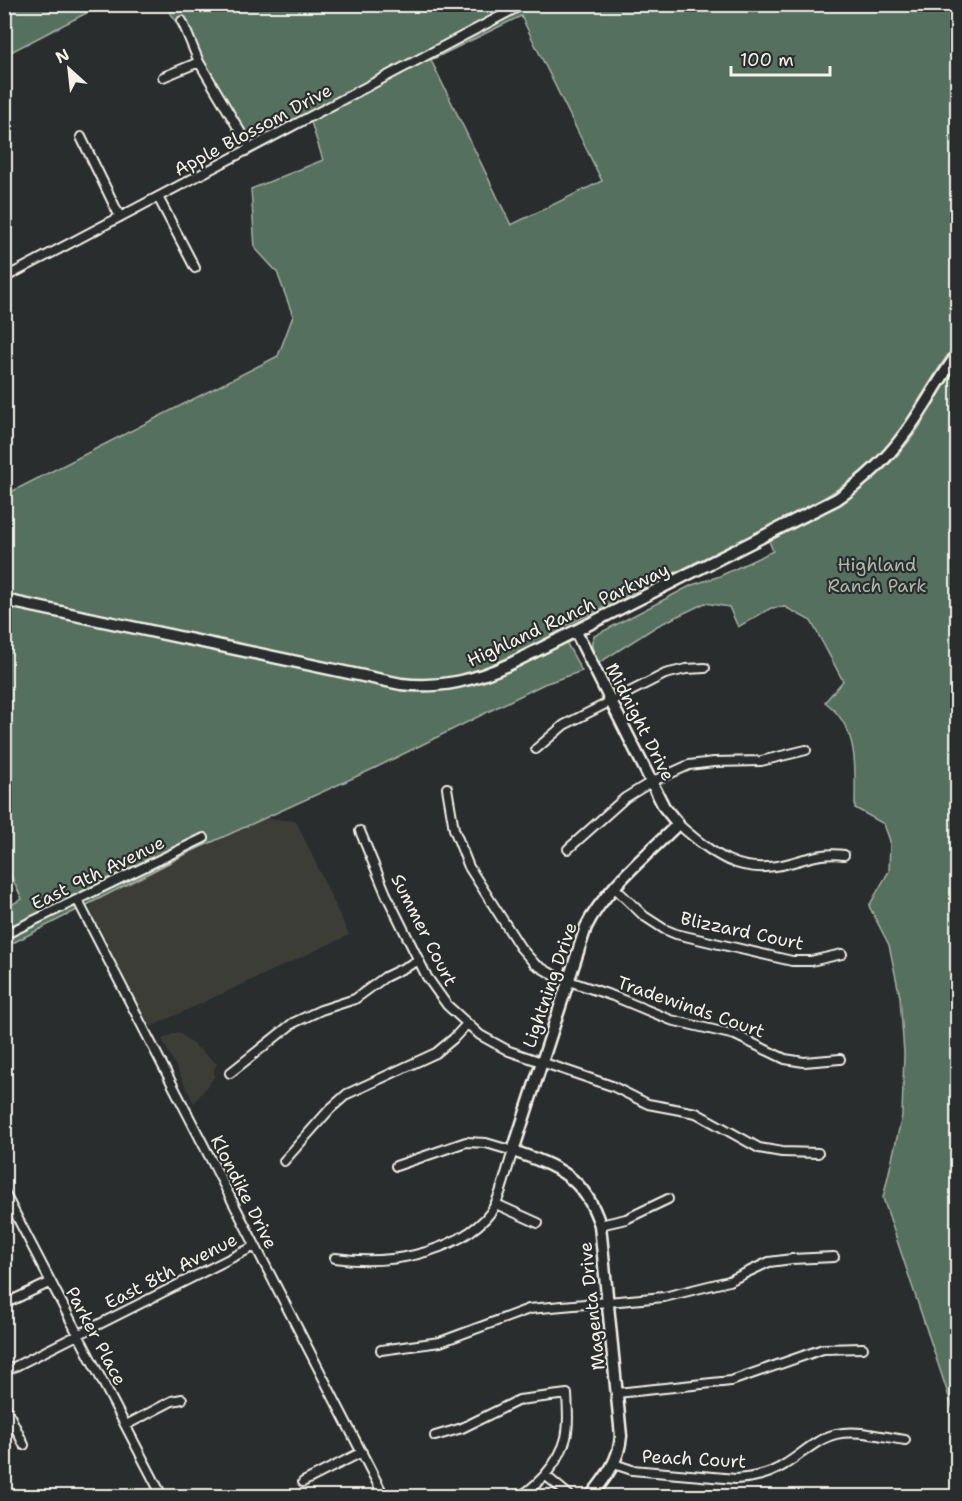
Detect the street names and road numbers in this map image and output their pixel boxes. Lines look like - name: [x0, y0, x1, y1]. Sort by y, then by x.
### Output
- street label: Apple Blossom Drive: [170, 78, 336, 182]
- street label: Highland Ranch Parkway: [463, 558, 673, 672]
- street label: Midnight Drive: [600, 659, 680, 785]
- street label: East 9th Avenue: [27, 830, 169, 916]
- street label: Summer Court: [385, 870, 463, 990]
- street label: Blizzard Court: [678, 906, 806, 956]
- street label: Lightning Drive: [517, 919, 583, 1051]
- street label: Tradewinds Court: [614, 971, 768, 1044]
- street label: Klondike Drive: [205, 1131, 283, 1253]
- street label: East 8th Avenue: [101, 1227, 241, 1315]
- street label: Magenta Drive: [573, 1241, 611, 1371]
- street label: Parker Place: [60, 1283, 132, 1389]
- street label: Peach Court: [641, 1444, 747, 1474]

